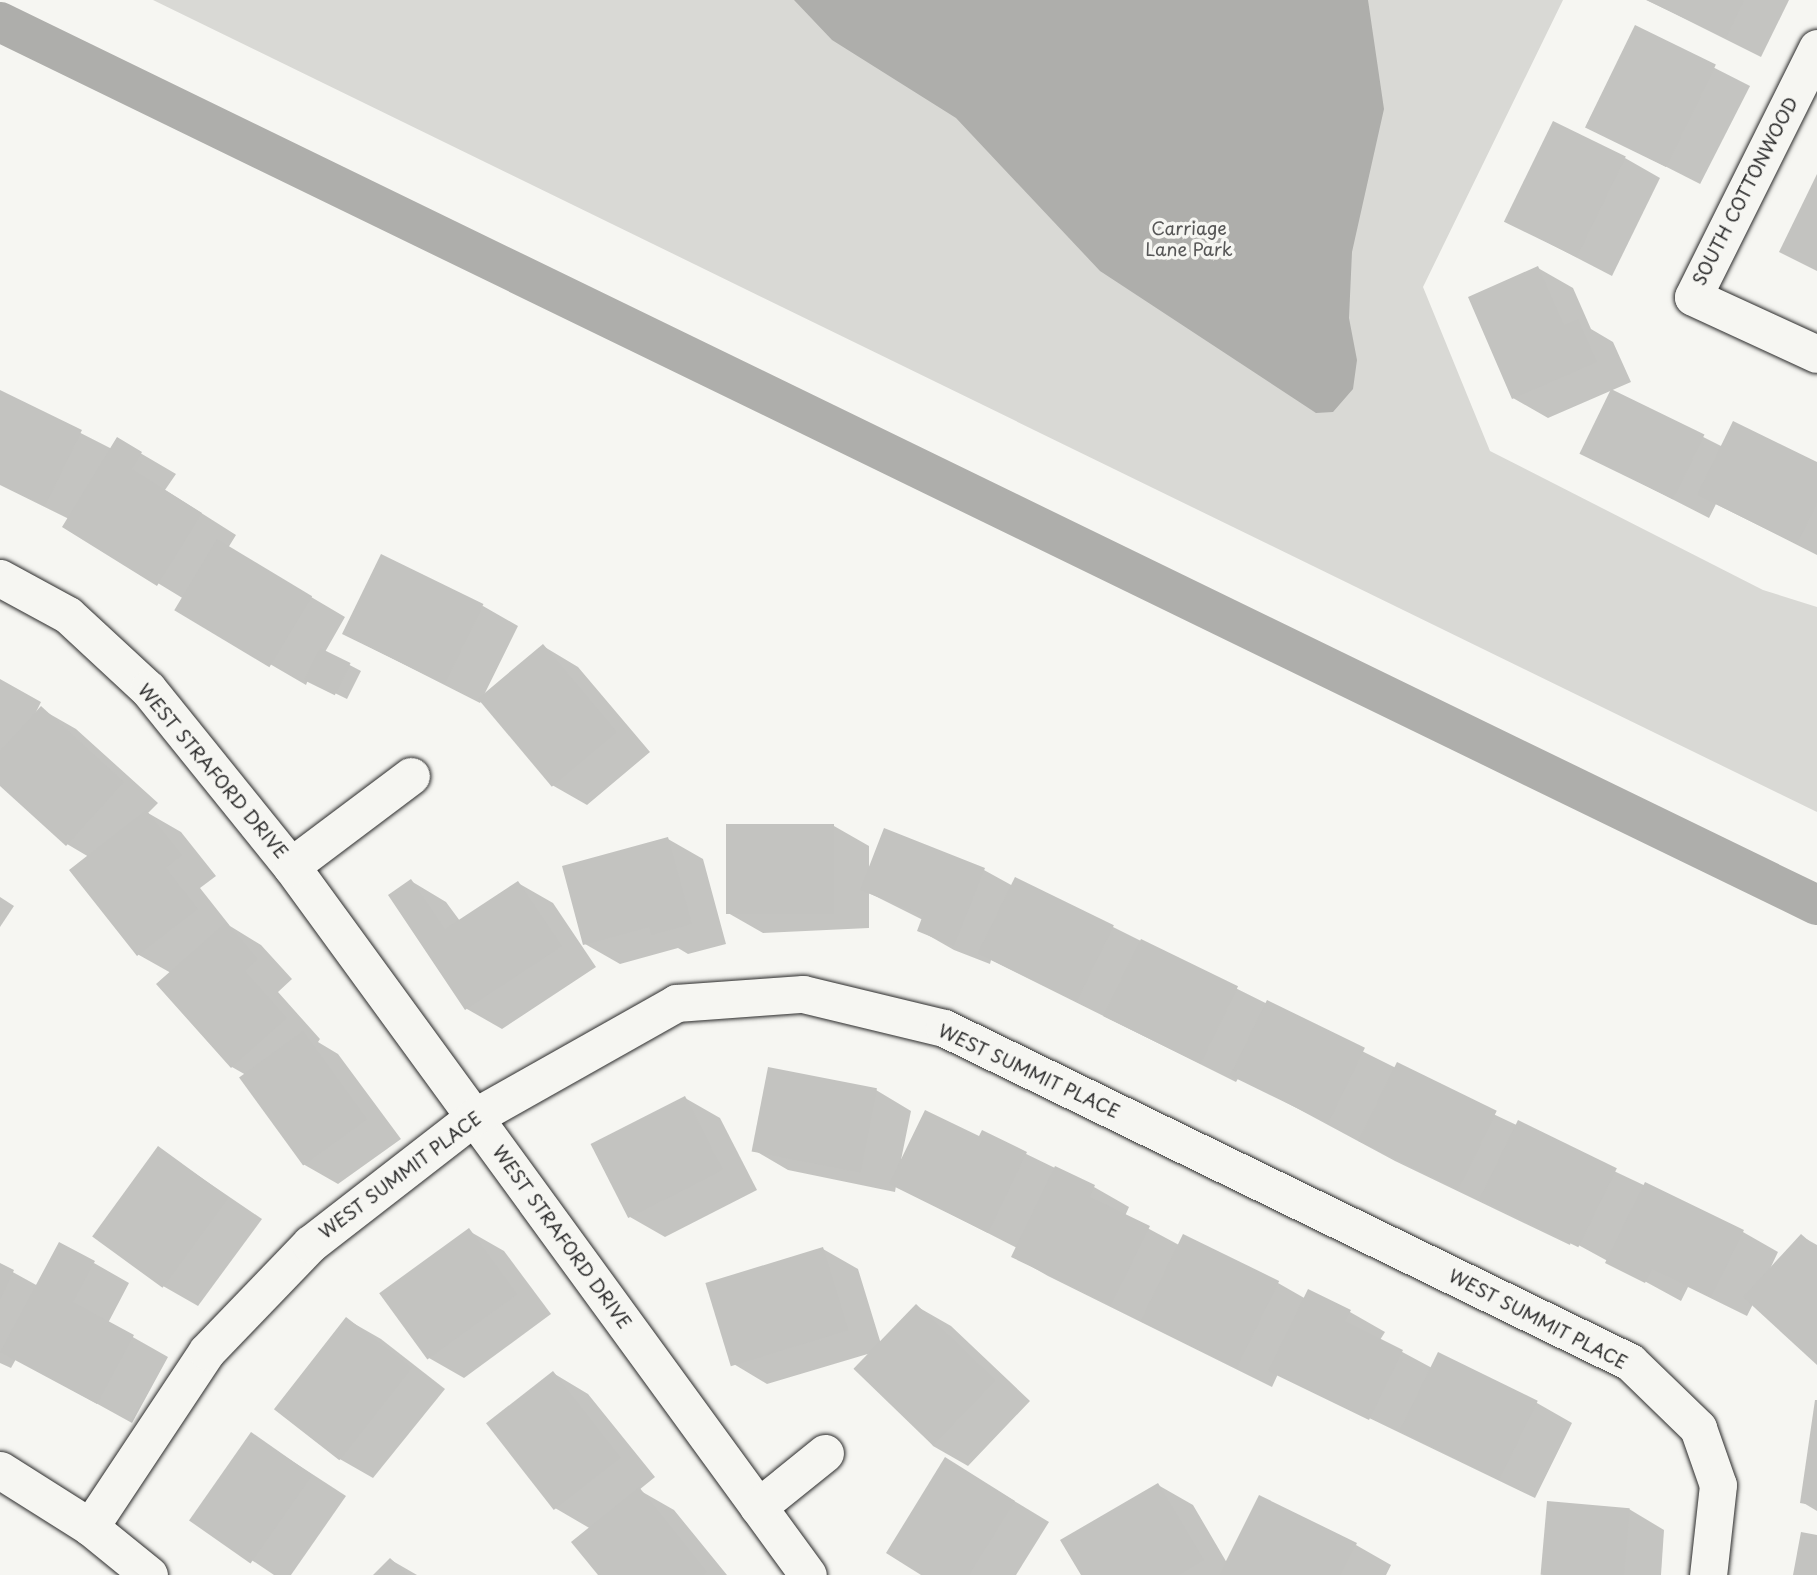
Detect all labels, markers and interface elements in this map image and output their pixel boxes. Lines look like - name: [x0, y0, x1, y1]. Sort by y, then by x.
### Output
- street label: SOUTH COTTONWOOD: [1688, 93, 1802, 289]
- park label: Carriage Lane Park: [1145, 218, 1233, 260]
- street label: WEST STRAFORD DRIVE: [134, 679, 292, 863]
- street label: WEST SUMMIT PLACE: [934, 1019, 1124, 1123]
- street label: WEST SUMMIT PLACE: [314, 1106, 486, 1244]
- street label: WEST STRAFORD DRIVE: [488, 1141, 636, 1333]
- street label: WEST SUMMIT PLACE: [1444, 1264, 1632, 1374]

